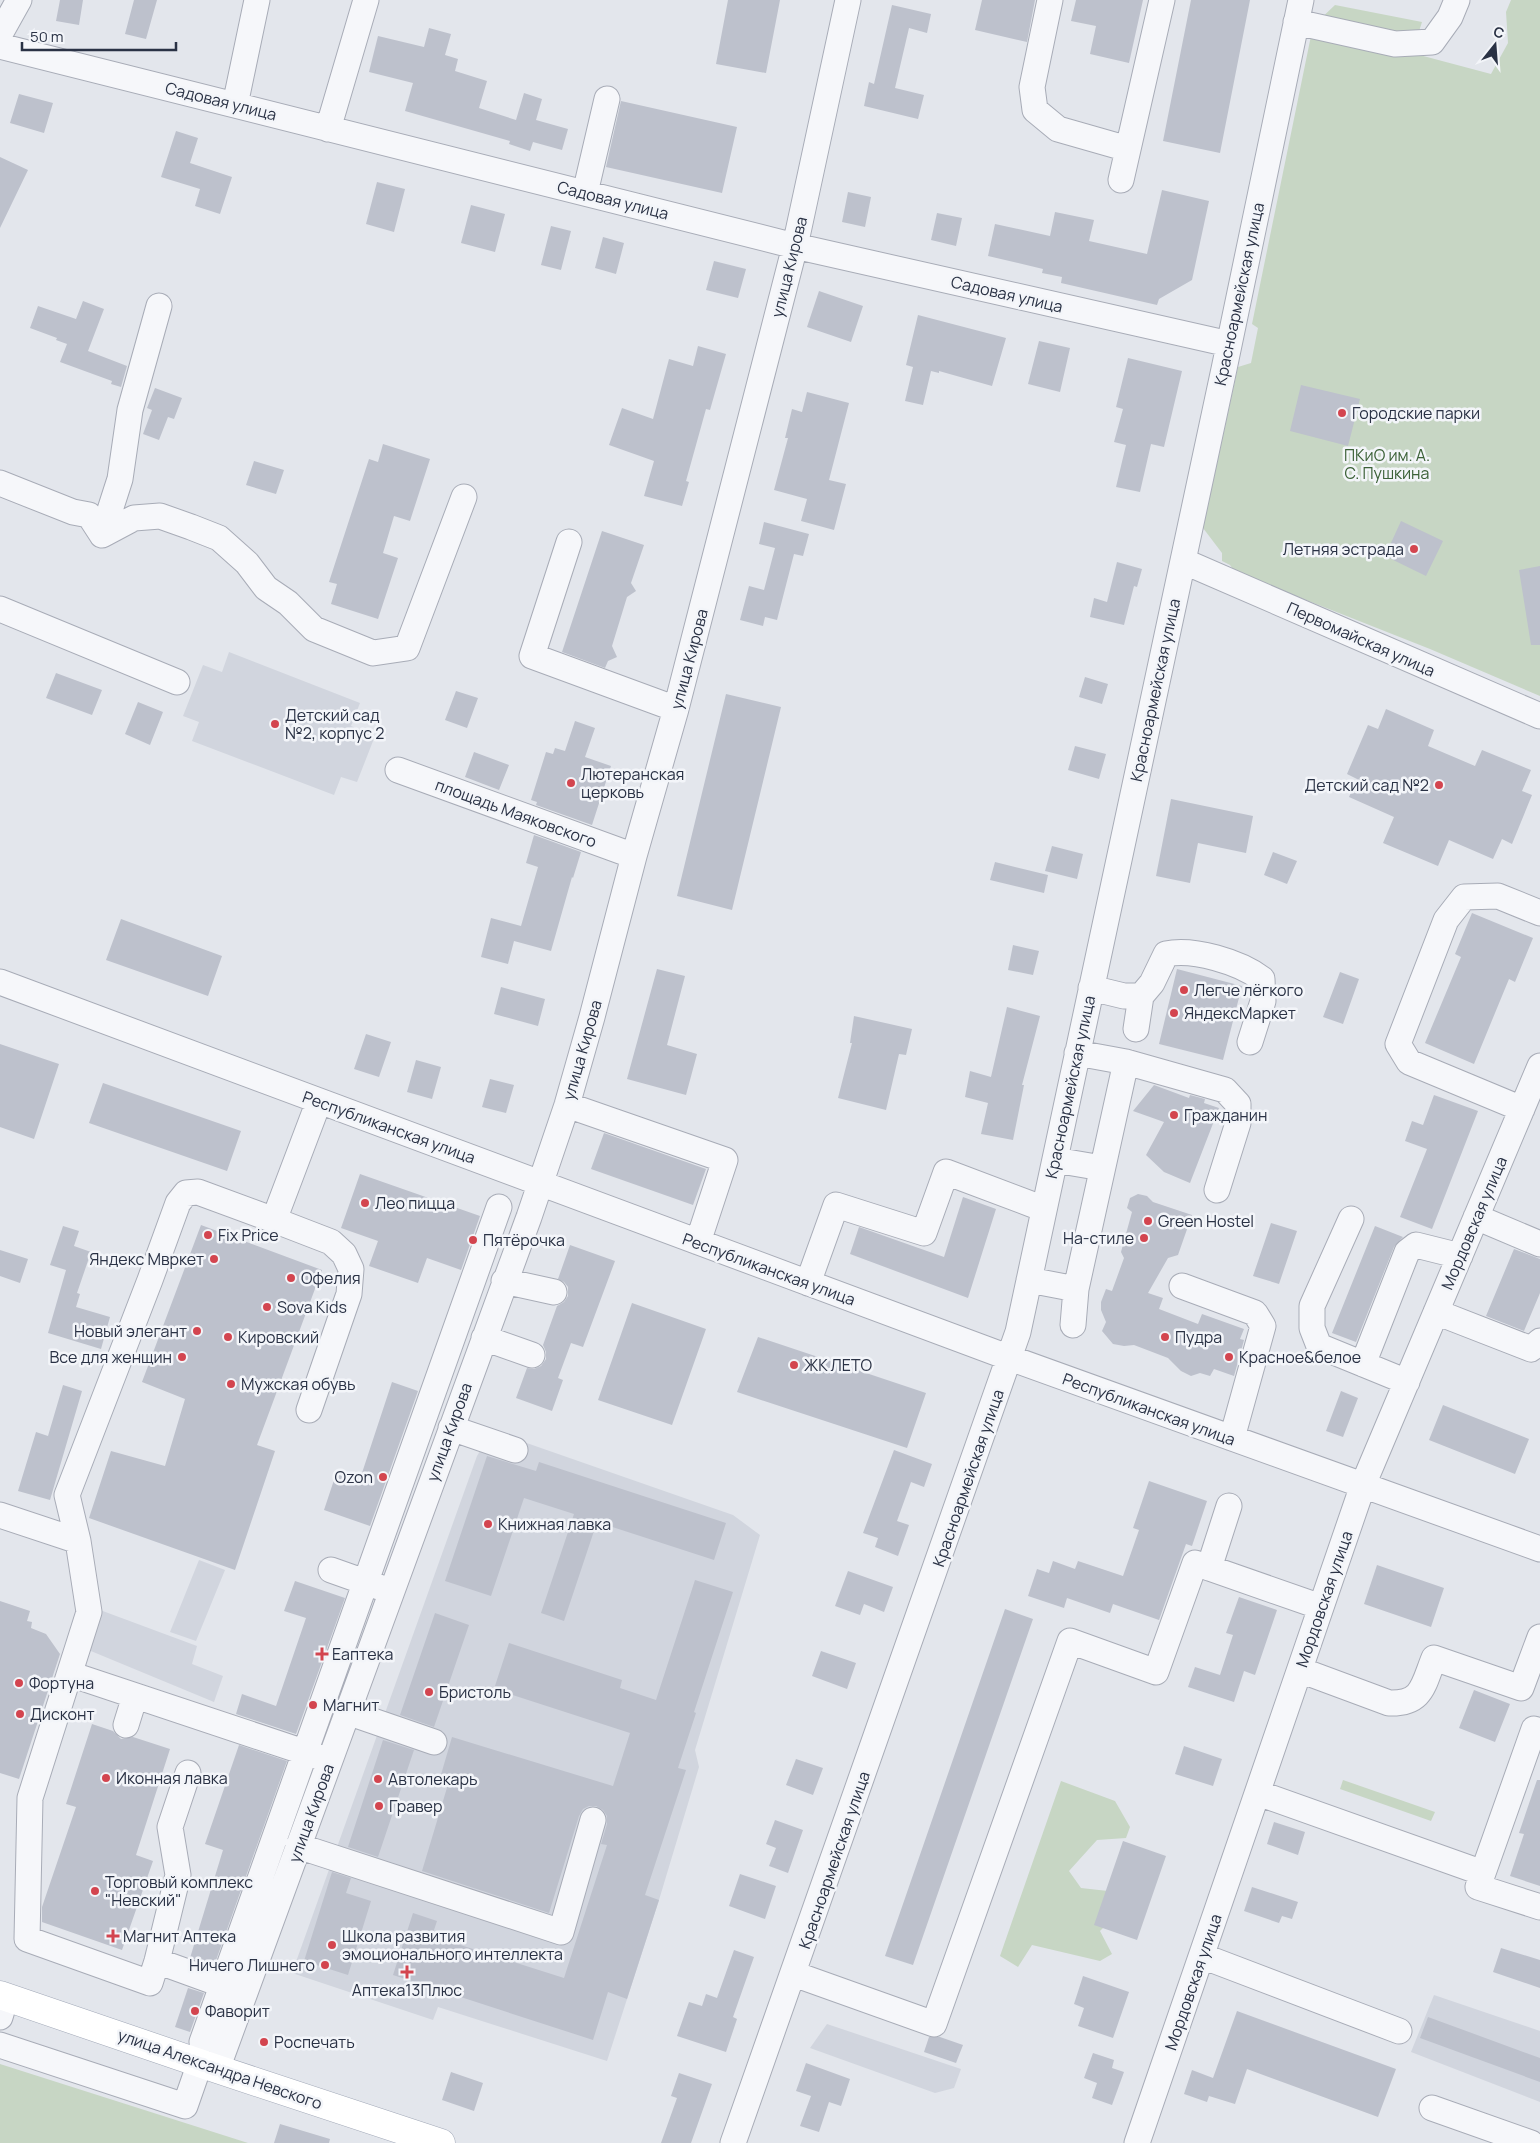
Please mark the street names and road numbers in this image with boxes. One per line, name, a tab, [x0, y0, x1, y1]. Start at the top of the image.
street label: Садовая улица	[163, 77, 279, 125]
street label: Садовая улица	[555, 176, 671, 224]
street label: Красноармейская улица	[1209, 201, 1269, 387]
street label: улица Кирова	[766, 214, 812, 320]
street label: Садовая улица	[949, 270, 1065, 318]
street label: Первомайская улица	[1283, 596, 1439, 682]
street label: Красноармейская улица	[1125, 597, 1185, 783]
street label: улица Кирова	[665, 606, 713, 712]
street label: площадь Маяковского	[432, 774, 600, 852]
street label: Красноармейская улица	[1040, 994, 1100, 1180]
street label: улица Кирова	[557, 997, 607, 1103]
street label: Республиканская улица	[300, 1085, 478, 1169]
street label: Мордовская улица	[1436, 1153, 1512, 1293]
street label: Республиканская улица	[680, 1227, 858, 1311]
street label: Республиканская улица	[1060, 1367, 1238, 1451]
street label: улица Кирова	[421, 1380, 477, 1484]
street label: Красноармейская улица	[927, 1386, 1009, 1570]
street label: Мордовская улица	[1290, 1528, 1358, 1670]
street label: улица Кирова	[283, 1761, 339, 1865]
street label: Красноармейская улица	[793, 1768, 875, 1952]
street label: Мордовская улица	[1159, 1911, 1227, 2053]
street label: улица Александра Невского	[115, 2024, 325, 2114]

